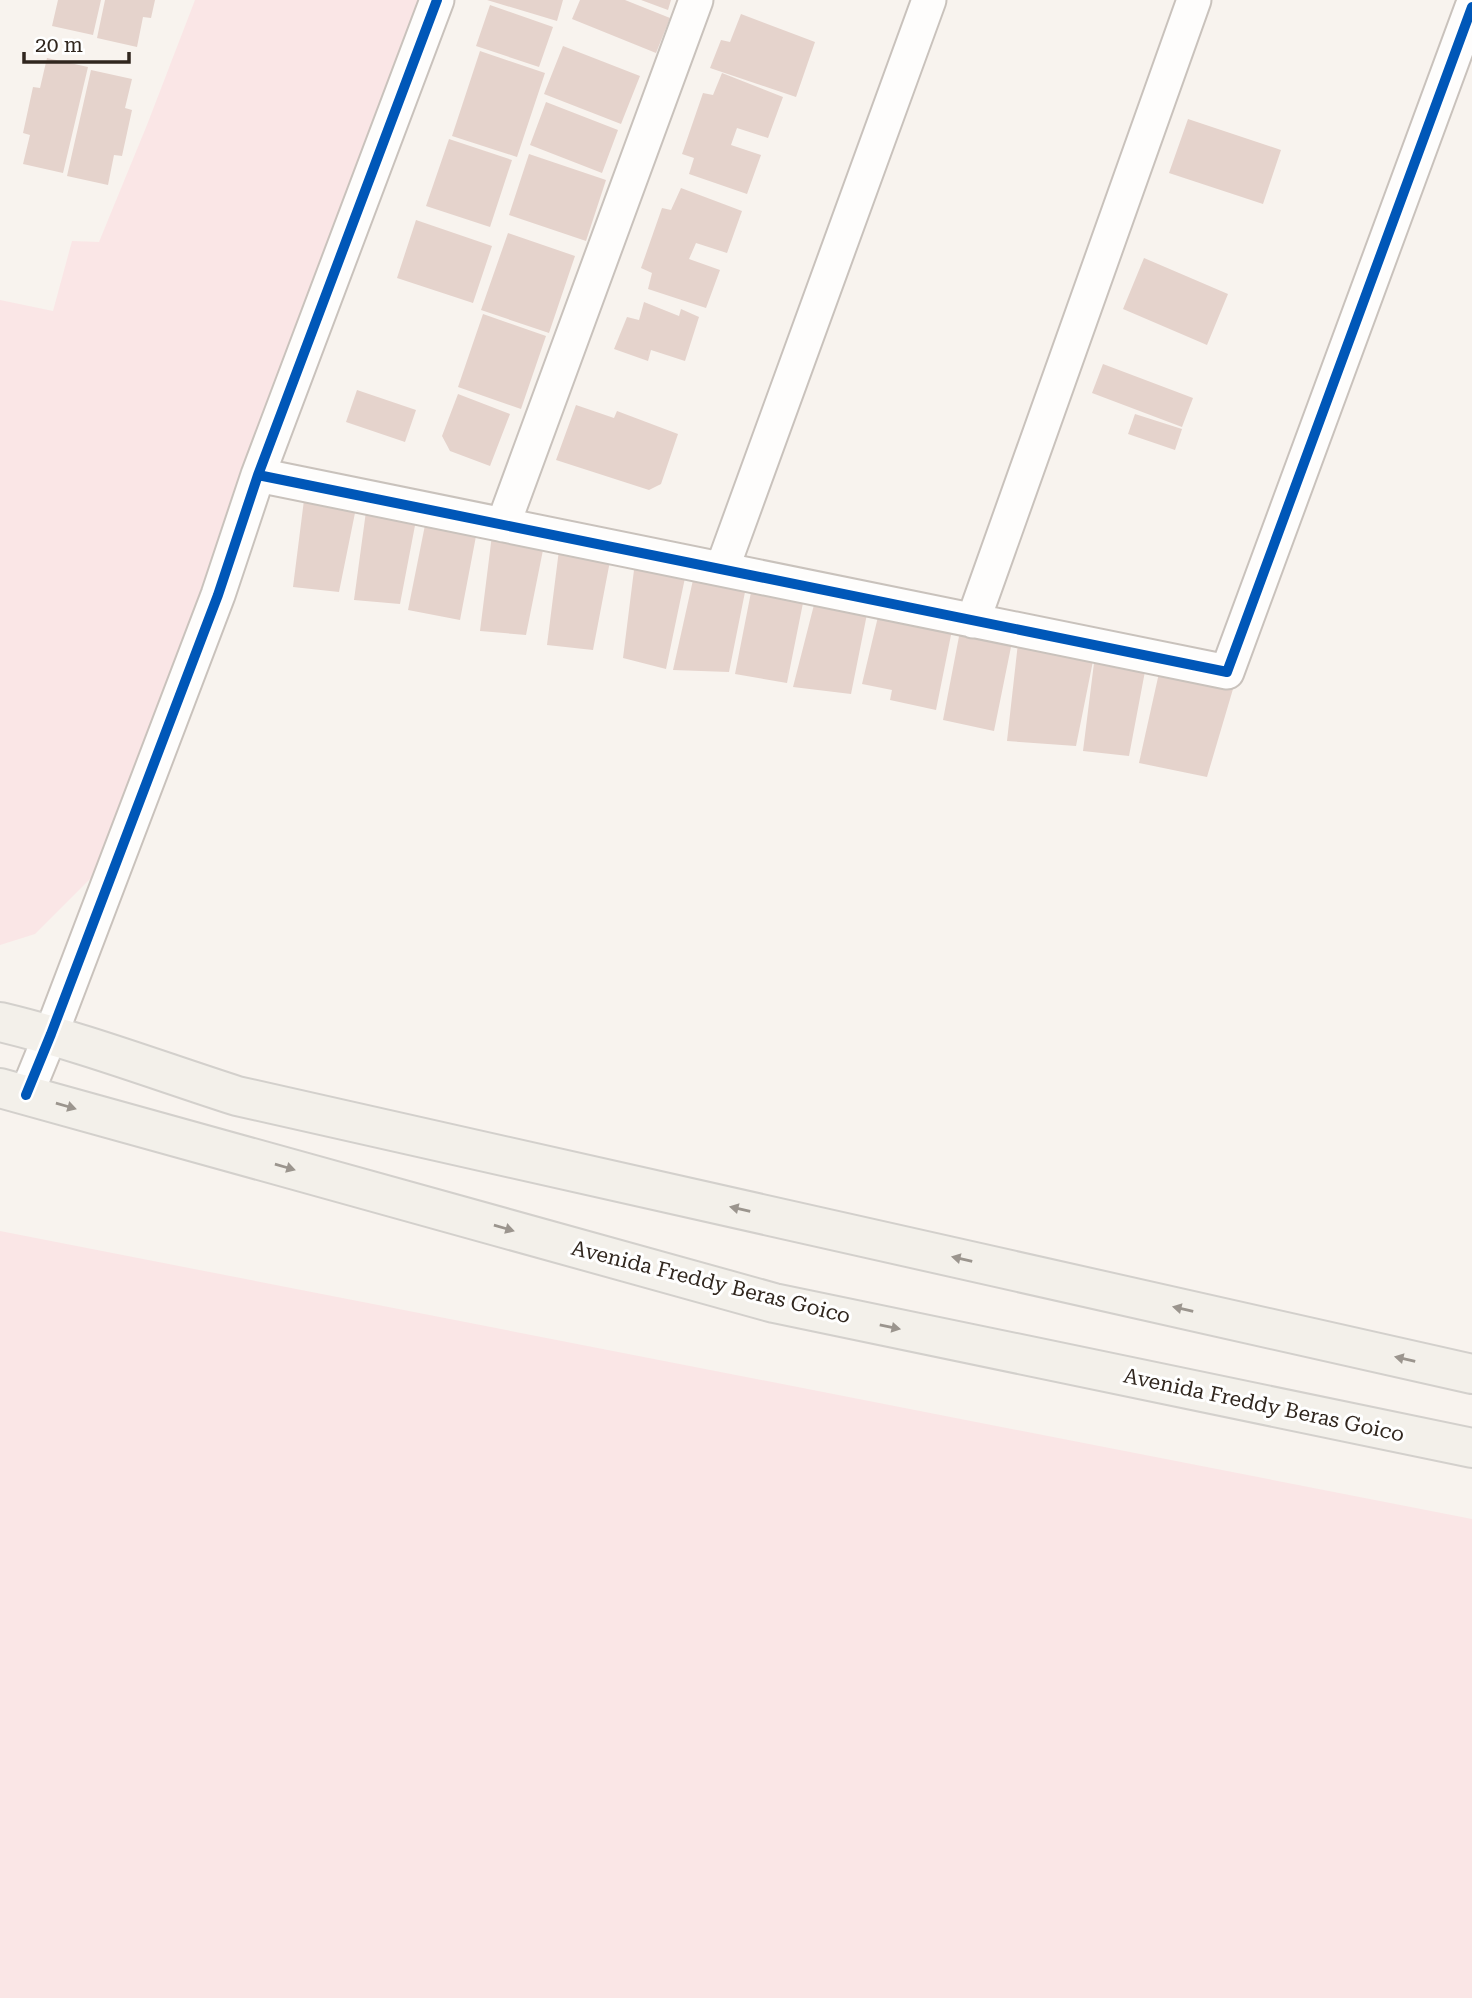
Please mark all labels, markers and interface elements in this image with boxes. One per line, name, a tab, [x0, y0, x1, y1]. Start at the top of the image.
scale bar	[24, 21, 130, 65]
text: 20 m	[35, 33, 83, 57]
one-way arrow	[55, 1101, 77, 1112]
one-way arrow	[274, 1162, 296, 1173]
one-way arrow	[729, 1203, 751, 1214]
one-way arrow	[493, 1223, 515, 1234]
street label: Avenida Freddy Beras Goico	[569, 1236, 853, 1328]
one-way arrow	[951, 1253, 973, 1264]
one-way arrow	[1172, 1303, 1194, 1314]
one-way arrow	[879, 1322, 901, 1333]
one-way arrow	[1394, 1354, 1416, 1365]
street label: Avenida Freddy Beras Goico	[1121, 1363, 1407, 1447]

